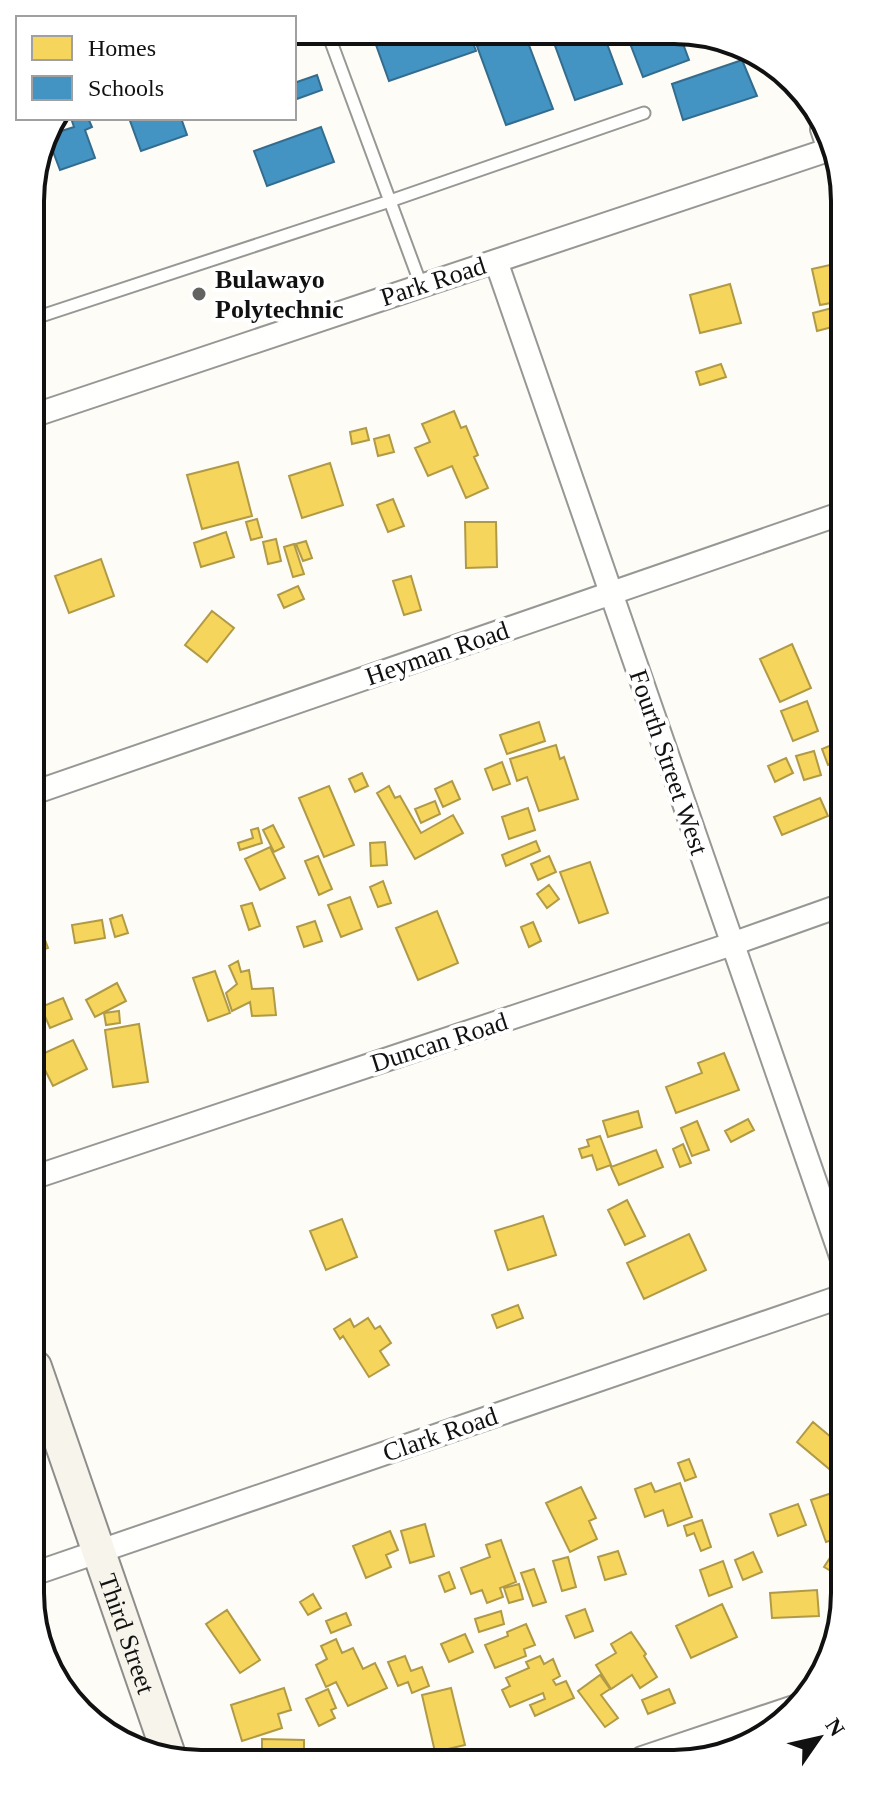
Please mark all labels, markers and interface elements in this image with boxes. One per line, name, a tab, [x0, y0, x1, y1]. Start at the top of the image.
legend	[16, 16, 296, 120]
text: Homes	[88, 35, 156, 61]
text: Schools	[88, 75, 164, 101]
street label: Park Road	[377, 251, 489, 312]
place label: Bulawayo Polytechnic	[215, 265, 344, 324]
marker: Bulawayo Polytechnic	[190, 285, 208, 303]
street label: Heyman Road	[362, 615, 513, 692]
street label: Fourth Street West	[623, 666, 714, 859]
street label: Duncan Road	[367, 1007, 511, 1078]
street label: Clark Road	[379, 1401, 501, 1468]
street label: Third Street	[92, 1570, 161, 1698]
north arrow	[779, 1698, 859, 1778]
text: N	[820, 1714, 850, 1741]

